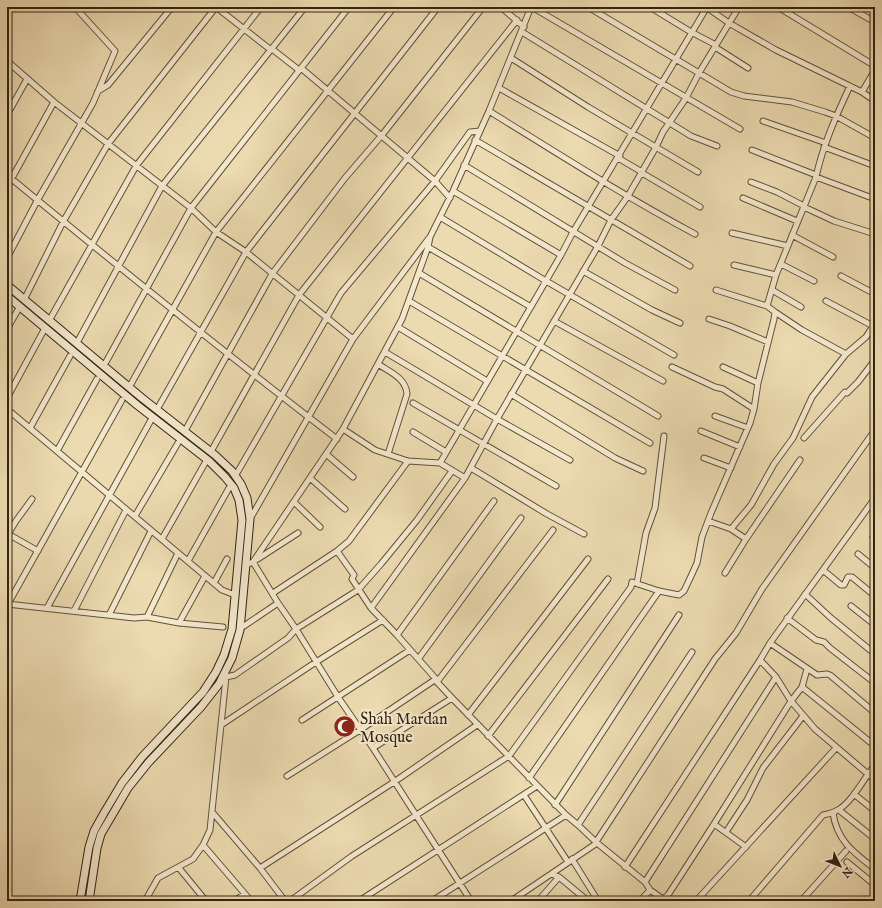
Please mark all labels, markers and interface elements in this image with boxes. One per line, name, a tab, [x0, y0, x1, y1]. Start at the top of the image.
place label: Shah Mardan Mosque	[360, 710, 448, 748]
mosque icon: Shah Mardan Mosque	[331, 714, 357, 740]
north arrow	[820, 846, 860, 886]
text: N	[838, 863, 856, 881]

